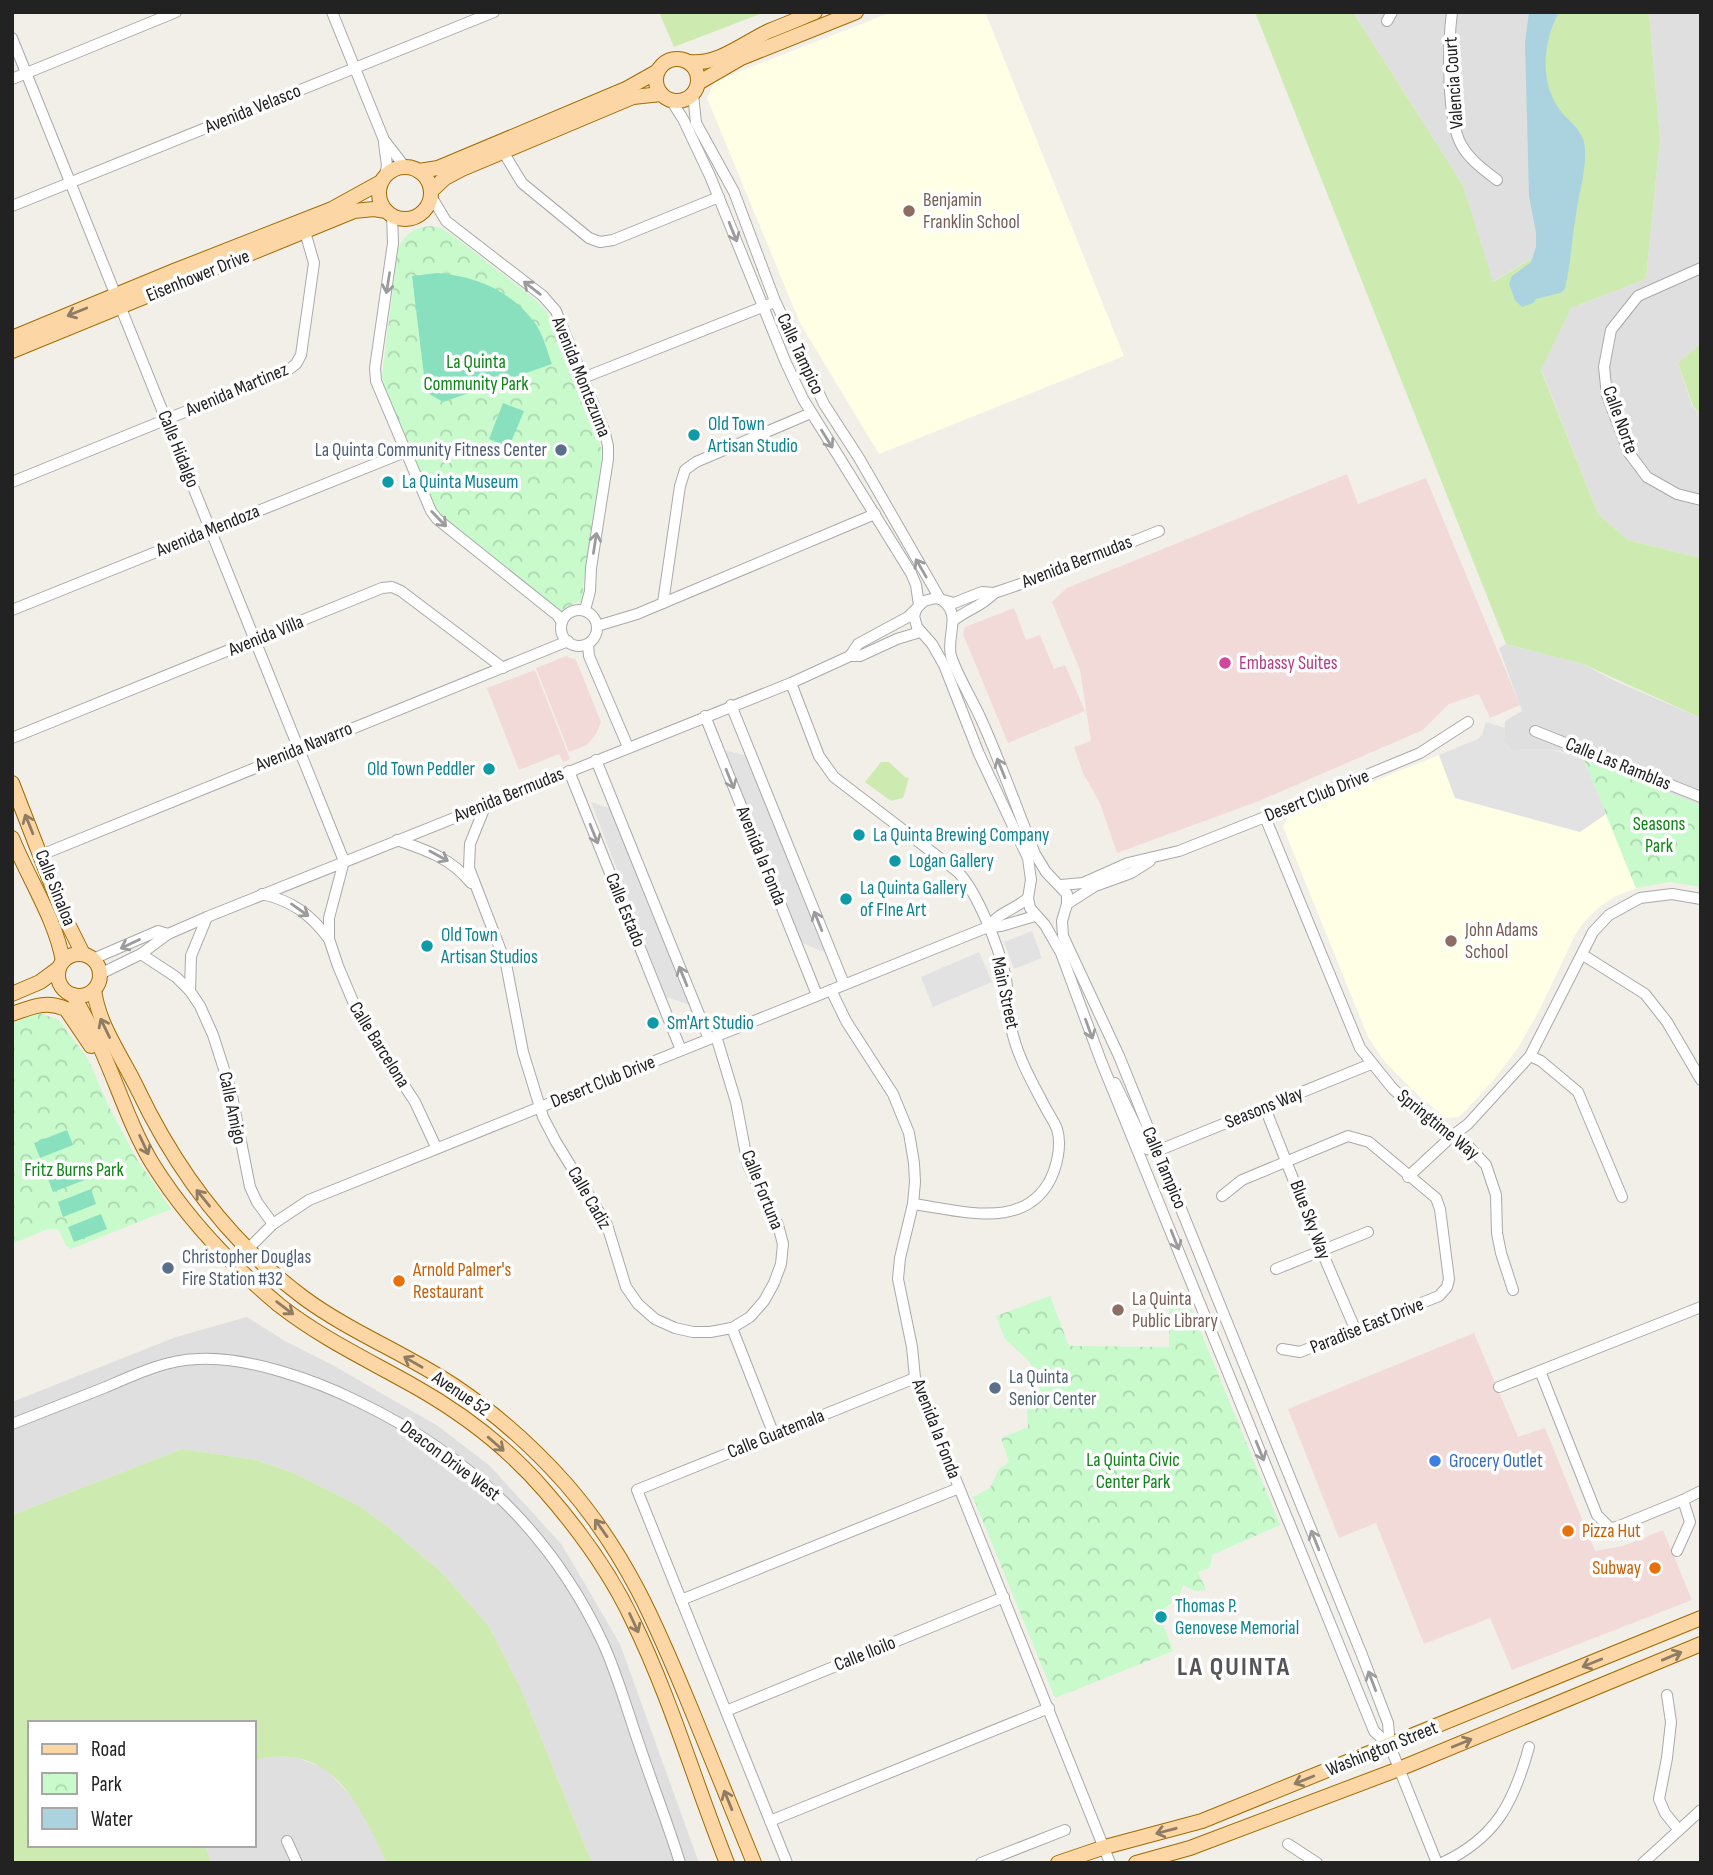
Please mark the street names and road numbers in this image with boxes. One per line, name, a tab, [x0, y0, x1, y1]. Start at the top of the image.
street label: Valencia Court	[1439, 36, 1469, 130]
street label: Avenida Velasco	[201, 79, 304, 139]
street label: Eisenhower Drive	[143, 245, 253, 307]
street label: Calle Tampico	[771, 310, 829, 398]
street label: Avenida Montezuma	[546, 313, 616, 440]
street label: Avenida Martinez	[181, 358, 292, 422]
street label: Calle Norte	[1597, 383, 1643, 457]
street label: Calle Hidalgo	[152, 407, 204, 491]
street label: Avenida Mendoza	[152, 500, 263, 563]
street label: Avenida Bermudas	[1018, 530, 1136, 594]
street label: Avenida Villa	[224, 611, 307, 662]
street label: Avenida Navarro	[251, 717, 356, 777]
street label: Calle Las Ramblas	[1562, 732, 1674, 796]
street label: Avenida Bermudas	[450, 762, 567, 828]
street label: Desert Club Drive	[1261, 765, 1373, 827]
street label: Avenida la Fonda	[730, 802, 791, 909]
street label: Calle Sinaloa	[29, 847, 81, 929]
street label: Calle Estado	[600, 870, 650, 950]
street label: Main Street	[986, 955, 1024, 1031]
street label: Calle Barcelona	[344, 998, 414, 1092]
street label: Desert Club Drive	[547, 1051, 659, 1113]
street label: Calle Amigo	[213, 1070, 251, 1146]
street label: Seasons Way	[1222, 1082, 1307, 1134]
street label: Springtime Way	[1392, 1085, 1484, 1166]
street label: Calle Tampico	[1136, 1124, 1192, 1212]
street label: Calle Fortuna	[736, 1147, 788, 1233]
street label: Calle Cadiz	[562, 1163, 616, 1234]
street label: Blue Sky Way	[1284, 1177, 1336, 1263]
street label: Paradise East Drive	[1307, 1293, 1427, 1359]
street label: Avenue 52	[427, 1366, 494, 1422]
street label: Avenida la Fonda	[906, 1375, 966, 1482]
street label: Calle Guatemala	[724, 1404, 828, 1464]
street label: Deacon Drive West	[395, 1416, 505, 1506]
street label: Calle Iloilo	[831, 1631, 899, 1677]
street label: Washington Street	[1323, 1716, 1441, 1782]

